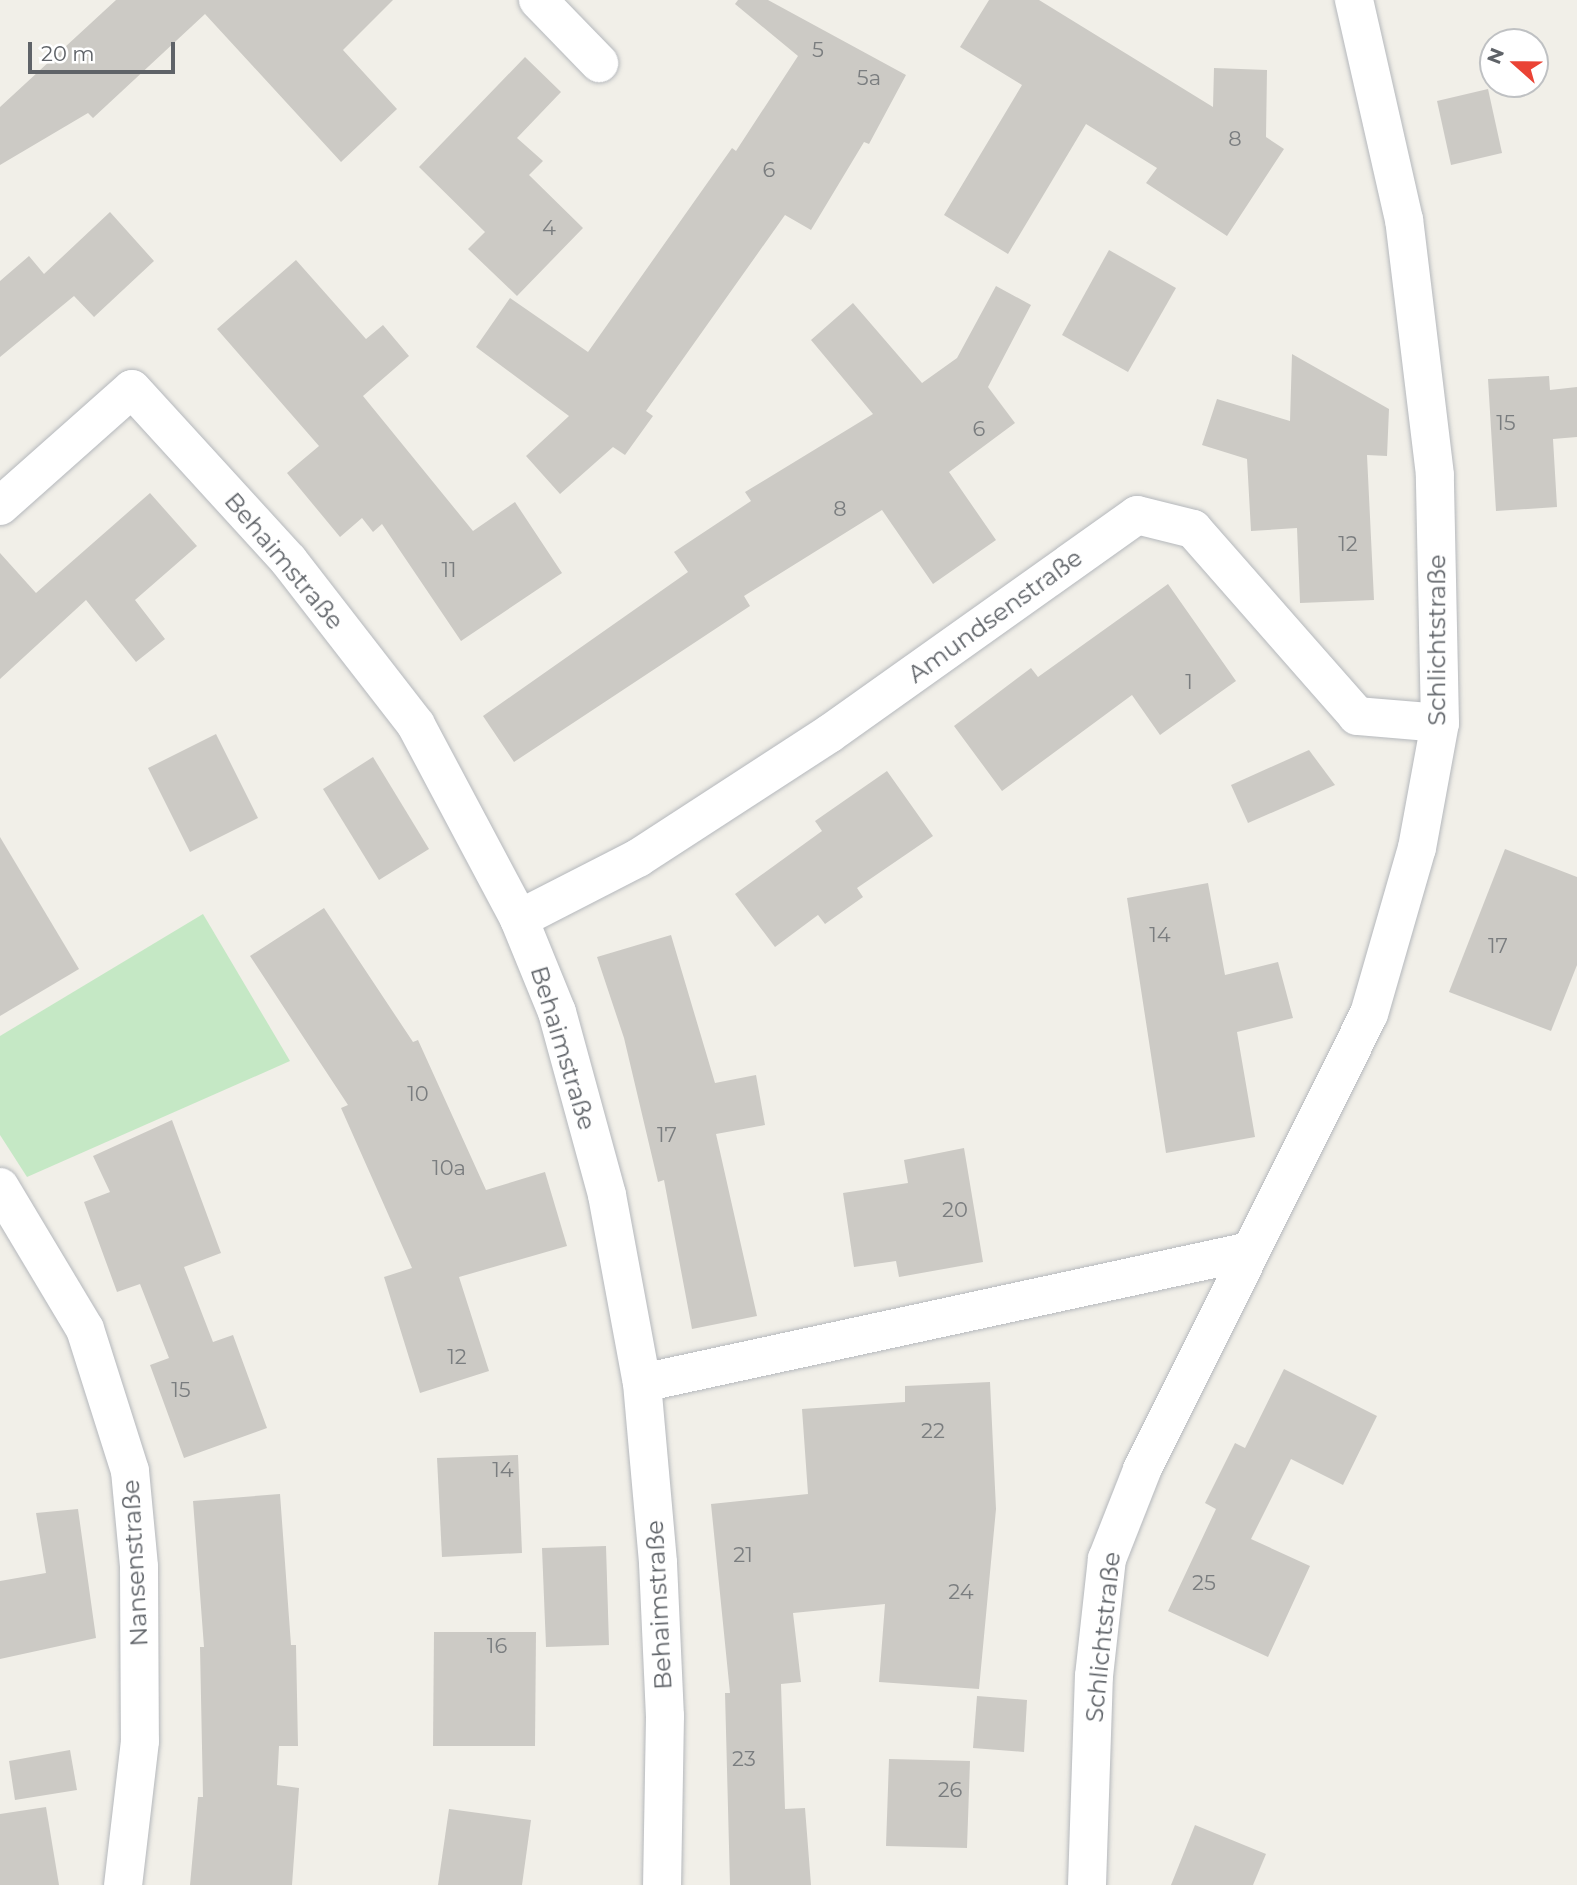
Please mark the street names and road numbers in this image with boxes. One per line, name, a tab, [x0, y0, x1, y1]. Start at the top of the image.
street label: Behaimstraße	[218, 487, 350, 635]
street label: Amundsenstraße	[902, 543, 1088, 689]
street label: Schlichtstraße	[1423, 554, 1451, 726]
street label: Behaimstraße	[524, 963, 602, 1133]
street label: Nansenstraße	[116, 1479, 154, 1647]
street label: Behaimstraße	[640, 1520, 678, 1690]
street label: Schlichtstraße	[1080, 1550, 1126, 1724]

